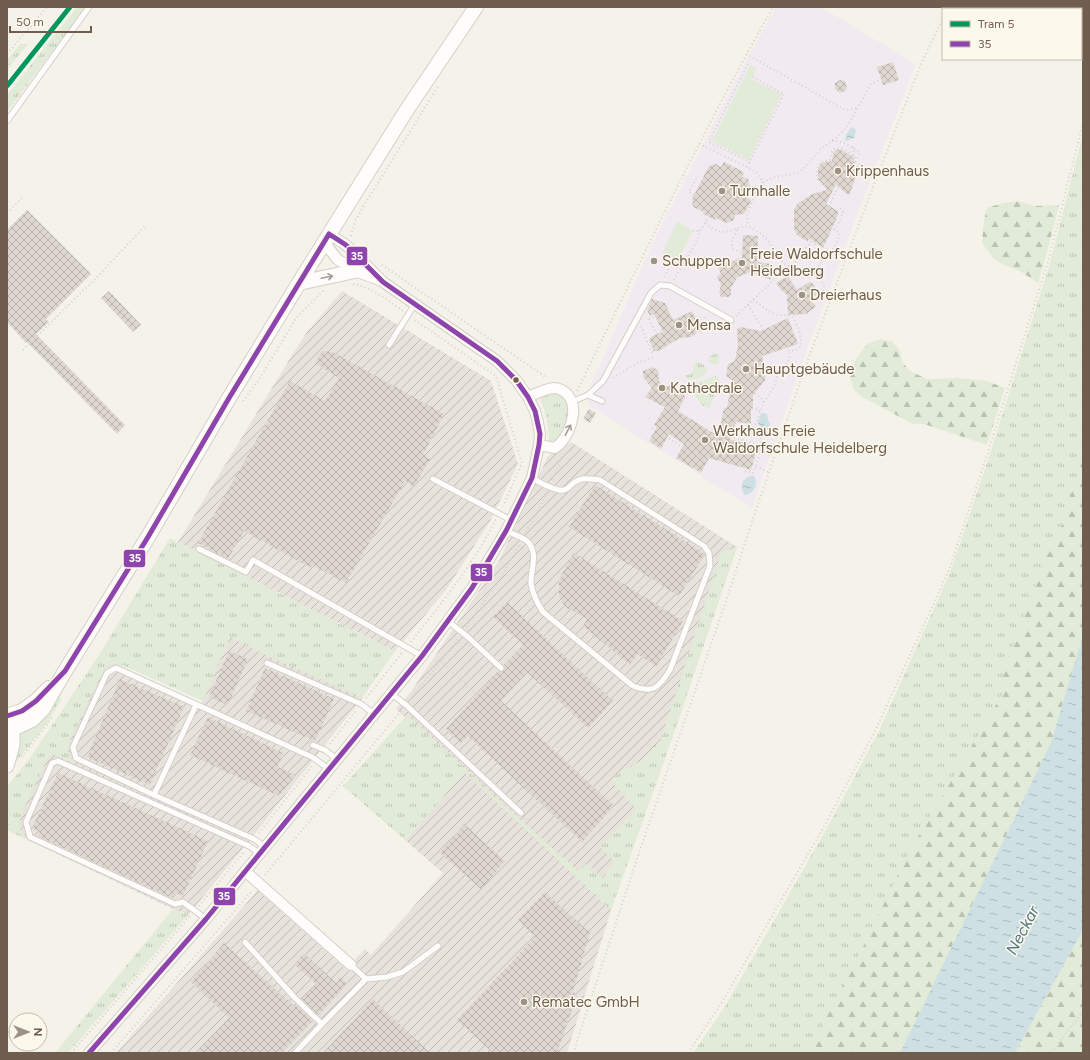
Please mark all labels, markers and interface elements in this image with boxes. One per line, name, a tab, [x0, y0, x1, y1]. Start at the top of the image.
scale bar	[10, 8, 91, 34]
legend	[942, 8, 1082, 60]
text: 50 m	[16, 15, 44, 29]
text: Tram 5	[978, 17, 1014, 31]
text: 35	[978, 37, 992, 51]
place label: Krippenhaus	[846, 162, 929, 180]
marker: Krippenhaus	[833, 166, 843, 176]
place label: Turnhalle	[730, 182, 790, 200]
marker: Turnhalle	[717, 186, 727, 196]
place label: Freie Waldorfschule Heidelberg	[750, 245, 883, 280]
line badge: 35	[346, 246, 368, 266]
text: 35	[351, 250, 363, 263]
place label: Schuppen	[662, 252, 730, 270]
marker: Schuppen	[649, 256, 659, 266]
marker: Freie Waldorfschule Heidelberg	[737, 258, 747, 268]
one-way arrow	[320, 272, 333, 280]
place label: Dreierhaus	[810, 286, 882, 304]
marker: Dreierhaus	[797, 290, 807, 300]
place label: Mensa	[687, 316, 731, 334]
marker: Mensa	[674, 320, 684, 330]
place label: Hauptgebäude	[754, 360, 855, 378]
marker: Hauptgebäude	[741, 364, 751, 374]
unlabelled marker	[511, 375, 521, 385]
place label: Kathedrale	[670, 379, 742, 397]
marker: Kathedrale	[657, 383, 667, 393]
place label: Werkhaus Freie Waldorfschule Heidelberg	[713, 422, 887, 457]
one-way arrow	[565, 424, 572, 436]
marker: Werkhaus Freie Waldorfschule Heidelberg	[700, 435, 710, 445]
line badge: 35	[123, 549, 146, 568]
text: 35	[129, 552, 141, 565]
line badge: 35	[470, 563, 493, 582]
text: 35	[475, 566, 487, 579]
line badge: 35	[213, 887, 236, 906]
text: 35	[218, 890, 230, 903]
water label: Neckar	[1002, 902, 1043, 958]
place label: Rematec GmbH	[532, 993, 640, 1011]
marker: Rematec GmbH	[519, 997, 529, 1007]
north arrow	[8, 1012, 48, 1052]
text: N	[31, 1028, 44, 1036]

